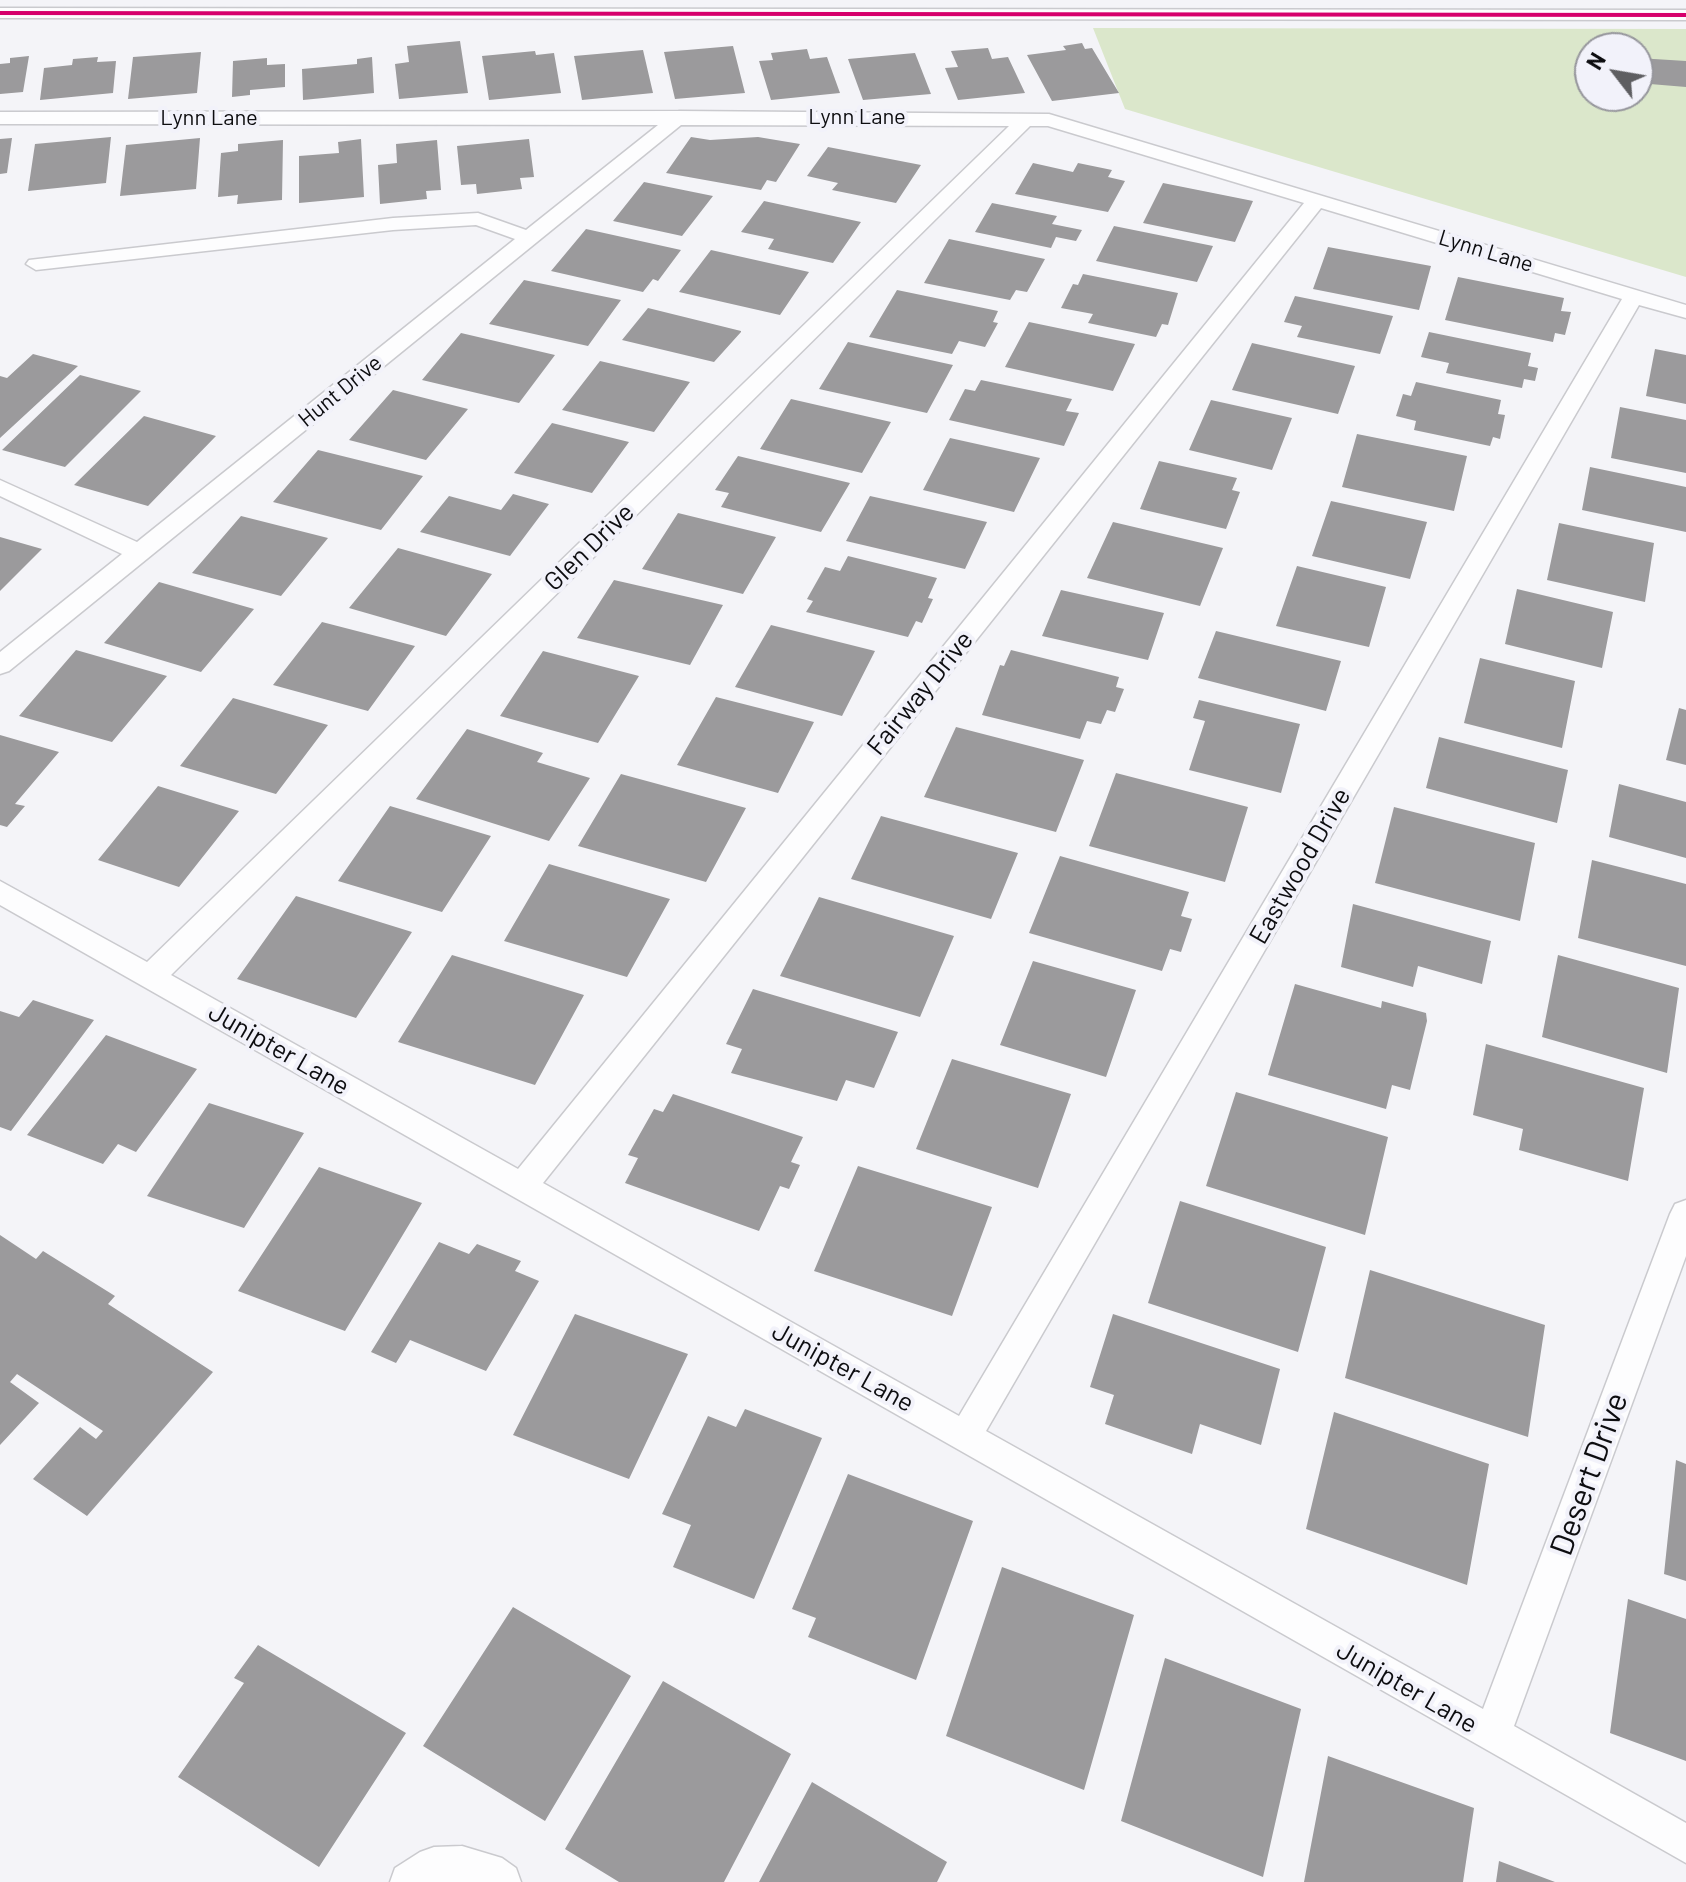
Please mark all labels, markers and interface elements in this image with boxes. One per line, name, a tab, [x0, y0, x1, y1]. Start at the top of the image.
north arrow	[1574, 32, 1654, 112]
text: N	[1580, 48, 1610, 74]
street label: Lynn Lane	[808, 104, 906, 130]
street label: Lynn Lane	[160, 105, 258, 131]
street label: Lynn Lane	[1435, 224, 1537, 278]
street label: Hunt Drive	[293, 349, 387, 433]
street label: Glen Drive	[538, 497, 640, 597]
street label: Fairway Drive	[860, 625, 980, 761]
street label: Eastwood Drive	[1243, 782, 1357, 950]
street label: Junipter Lane	[203, 996, 355, 1102]
street label: Junipter Lane	[767, 1315, 919, 1419]
street label: Desert Drive	[1542, 1387, 1636, 1561]
street label: Junipter Lane	[1331, 1634, 1483, 1740]

